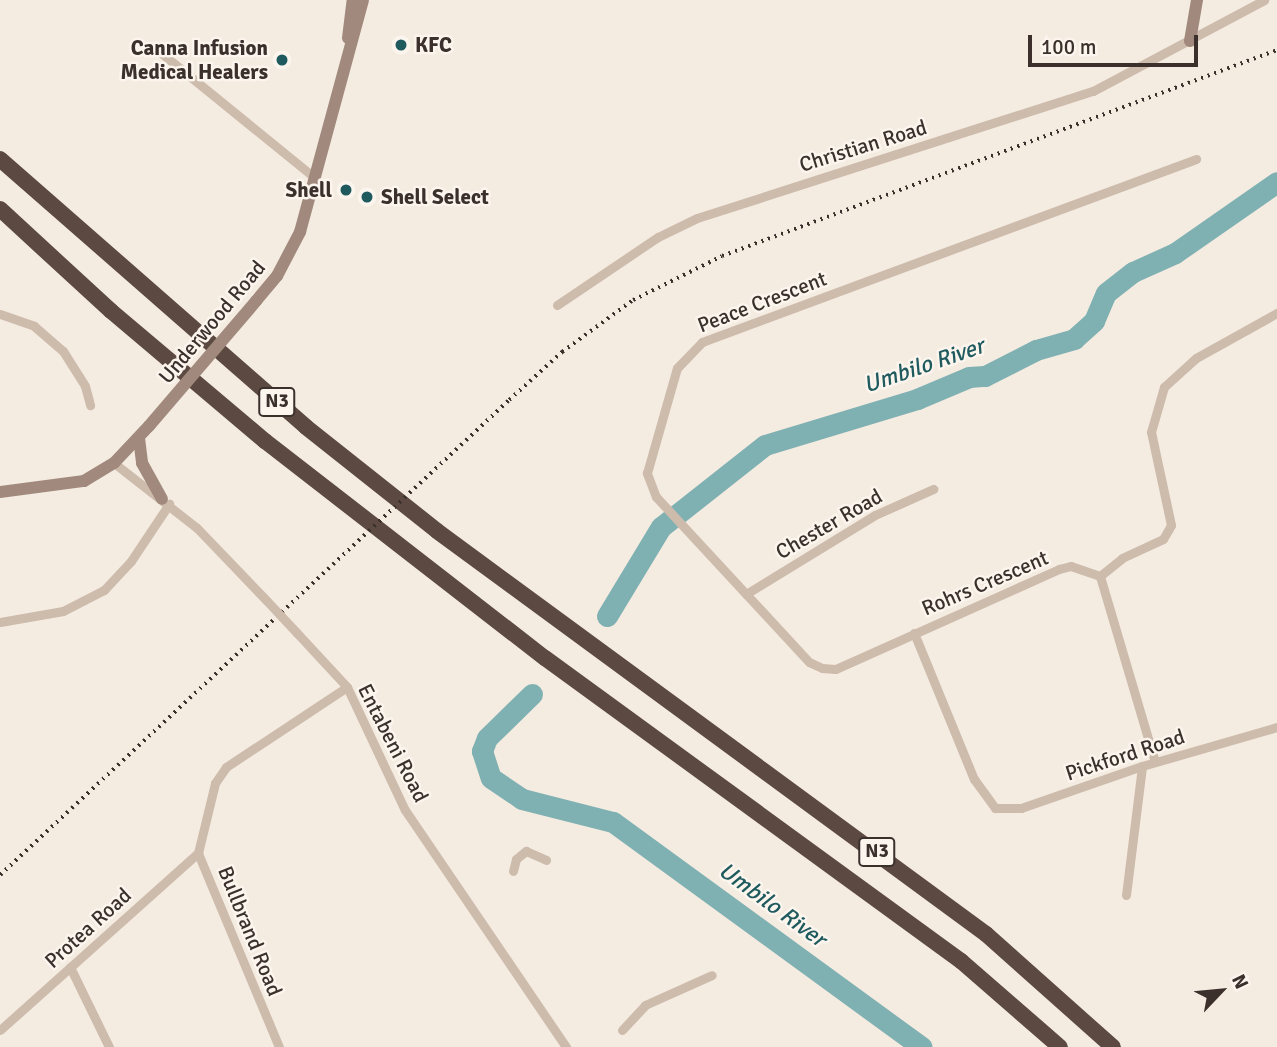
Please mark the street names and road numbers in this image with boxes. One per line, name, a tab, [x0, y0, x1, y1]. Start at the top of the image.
street label: Christian Road	[796, 115, 930, 177]
street label: Underwood Road	[153, 255, 271, 389]
street label: Peace Crescent	[694, 266, 830, 338]
road number: N3	[258, 386, 296, 418]
street label: Chester Road	[771, 483, 887, 565]
street label: Rohrs Crescent	[918, 545, 1052, 621]
street label: Entabeni Road	[352, 680, 434, 806]
street label: Pickford Road	[1062, 724, 1188, 786]
road number: N3	[858, 836, 896, 867]
street label: Bullbrand Road	[213, 862, 287, 1000]
street label: Protea Road	[40, 883, 136, 973]

